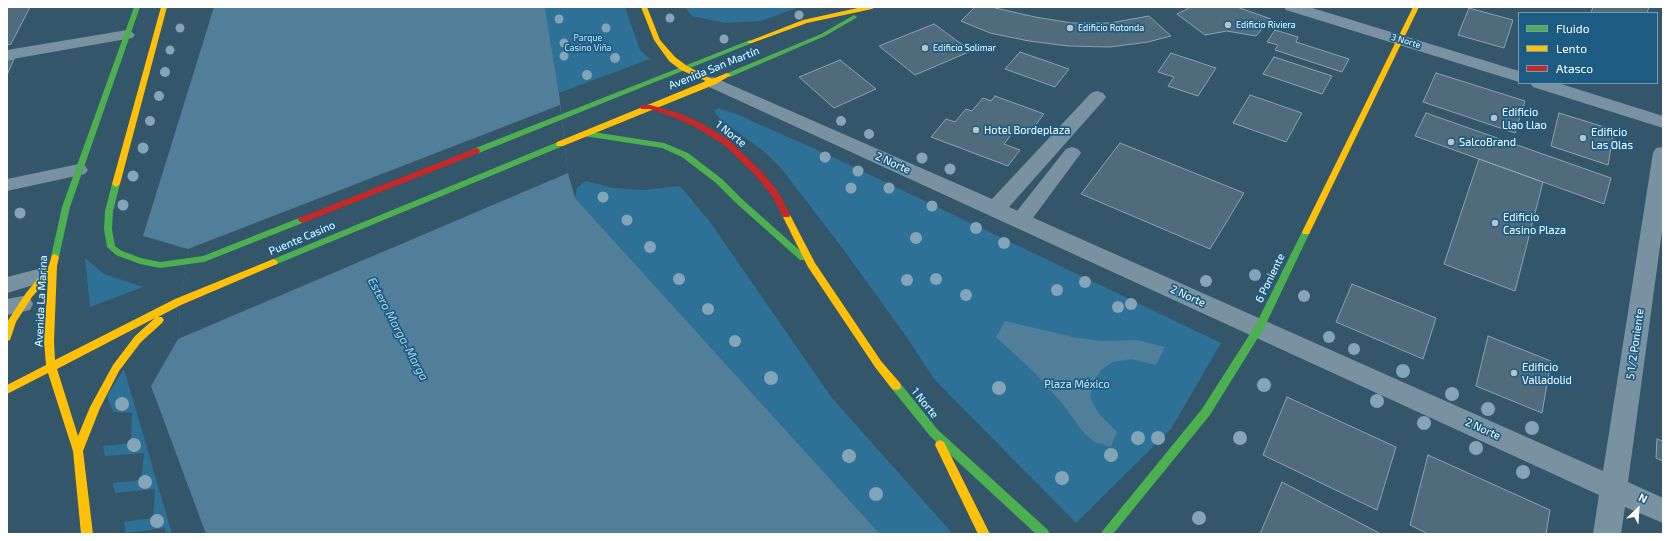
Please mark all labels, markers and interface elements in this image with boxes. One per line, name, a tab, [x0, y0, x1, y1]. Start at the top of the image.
legend	[1518, 12, 1658, 84]
marker: Edificio Riviera	[1223, 20, 1233, 30]
place label: Edificio Riviera	[1236, 20, 1296, 30]
text: Fluido	[1556, 21, 1590, 35]
marker: Edificio Rotonda	[1065, 23, 1075, 33]
place label: Edificio Rotonda	[1078, 23, 1144, 33]
street label: 3 Norte	[1390, 31, 1422, 51]
park label: Parque Casino Viña	[564, 33, 612, 54]
text: Lento	[1556, 41, 1587, 55]
marker: Edificio Solimar	[920, 43, 930, 53]
place label: Edificio Solimar	[933, 43, 996, 53]
street label: Avenida San Martín	[667, 44, 761, 92]
text: Atasco	[1556, 61, 1593, 75]
place label: Edificio Llao Llao	[1502, 105, 1547, 131]
marker: Edificio Llao Llao	[1489, 113, 1499, 123]
street label: 1 Norte	[713, 118, 749, 150]
place label: Hotel Bordeplaza	[984, 123, 1070, 137]
marker: Hotel Bordeplaza	[971, 125, 981, 135]
place label: Edificio Las Olas	[1591, 125, 1633, 151]
marker: Edificio Las Olas	[1578, 133, 1588, 143]
place label: SalcoBrand	[1459, 135, 1516, 149]
marker: SalcoBrand	[1446, 137, 1456, 147]
street label: 2 Norte	[873, 149, 913, 177]
place label: Edificio Casino Plaza	[1503, 210, 1566, 236]
street label: Puente Casino	[267, 218, 337, 258]
marker: Edificio Casino Plaza	[1490, 218, 1500, 228]
street label: 6 Poniente	[1252, 251, 1288, 305]
street label: Avenida La Marina	[32, 255, 50, 347]
water label: Estero Marga-Marga	[365, 275, 431, 383]
street label: 2 Norte	[1168, 282, 1208, 310]
street label: 5 1/2 Poniente	[1624, 308, 1646, 380]
place label: Edificio Valladolid	[1522, 360, 1572, 386]
marker: Edificio Valladolid	[1509, 368, 1519, 378]
park label: Plaza México	[1044, 377, 1110, 391]
street label: 1 Norte	[909, 385, 941, 421]
street label: 2 Norte	[1463, 415, 1503, 443]
north arrow	[1618, 489, 1658, 529]
text: N	[1637, 490, 1650, 505]

